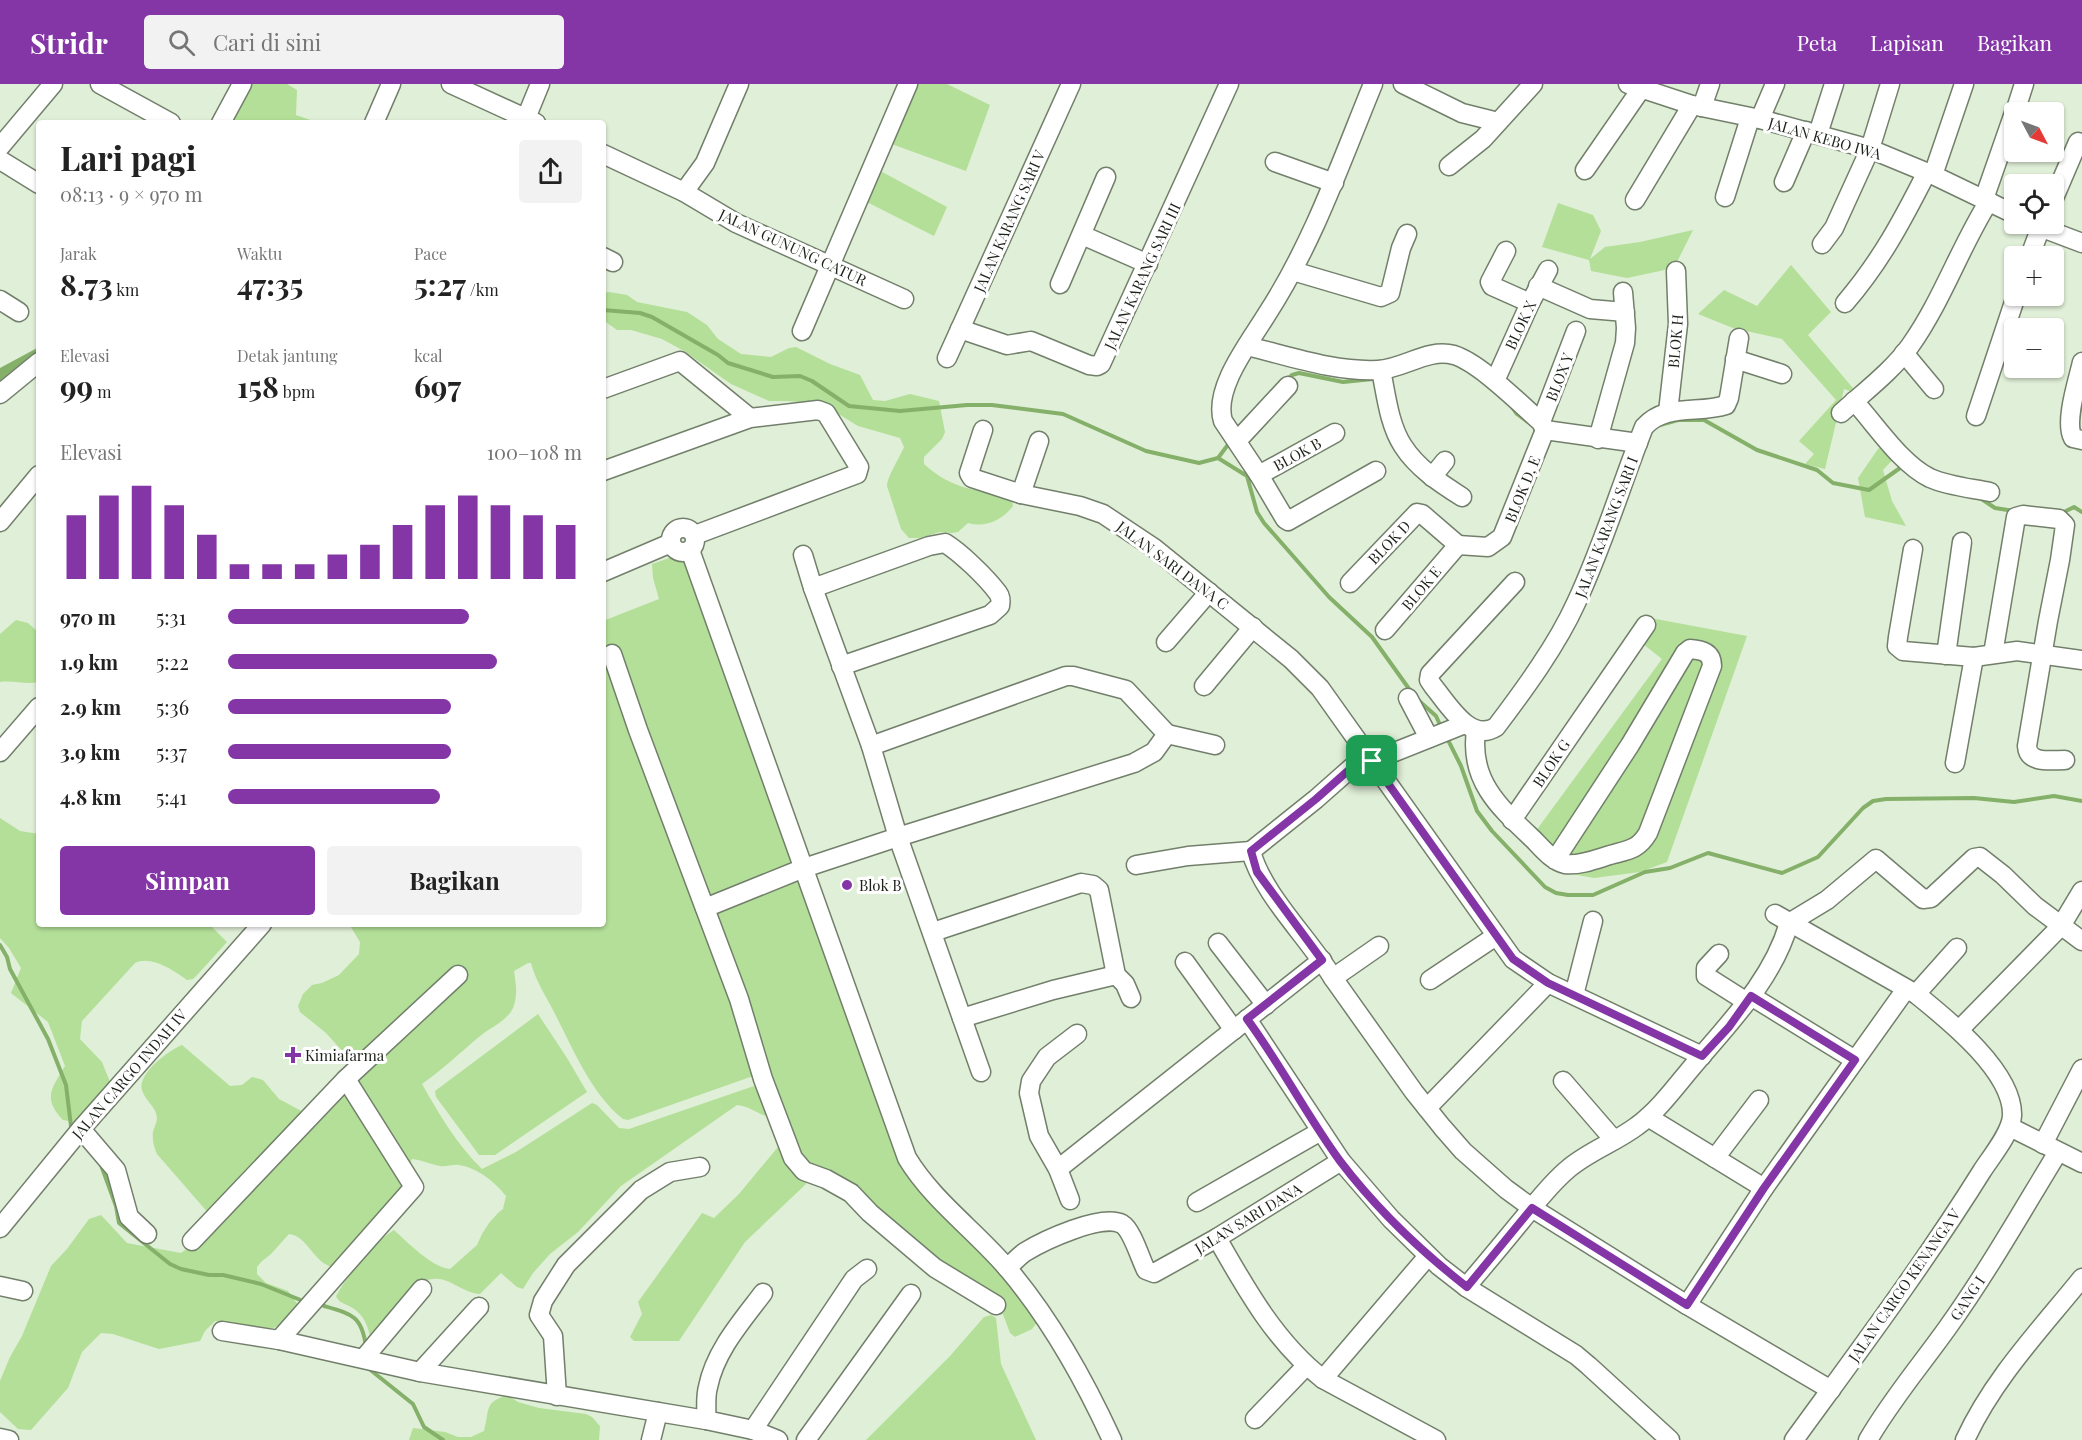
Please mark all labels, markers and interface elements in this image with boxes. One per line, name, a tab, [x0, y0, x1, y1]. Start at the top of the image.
search box	[144, 15, 564, 69]
text: Stridr	[30, 24, 108, 61]
icon: search	[165, 26, 198, 59]
text: Cari di sini	[213, 27, 321, 57]
text: Peta	[1797, 28, 1837, 56]
text: Lapisan	[1870, 28, 1944, 56]
text: Bagikan	[1977, 28, 2052, 56]
north arrow	[2004, 102, 2064, 162]
map controls	[2004, 102, 2064, 378]
street label: JALAN KEBO IWA	[1765, 112, 1884, 164]
text: Lari pagi	[60, 135, 196, 179]
button: share	[519, 140, 582, 203]
street label: JALAN KARANG SARI V	[968, 146, 1050, 296]
button: locate	[2004, 174, 2064, 234]
text: 08:13 · 9 × 970 m	[60, 180, 202, 207]
street label: JALAN KARANG SARI III	[1099, 199, 1185, 354]
street label: JALAN GUNUNG CATUR	[715, 204, 870, 290]
text: Jarak	[60, 243, 97, 264]
text: Waktu	[237, 243, 282, 264]
text: Pace	[414, 243, 447, 264]
button: +	[2004, 246, 2064, 306]
text: 8.73	[60, 264, 113, 304]
text: 47:35	[237, 264, 303, 304]
text: 5:27	[414, 264, 466, 304]
text: km	[113, 279, 139, 300]
text: /km	[466, 279, 499, 300]
street label: BLOK X	[1500, 297, 1540, 353]
street label: BLOK H	[1663, 313, 1687, 369]
button: −	[2004, 318, 2064, 378]
text: Elevasi	[60, 345, 110, 366]
text: Detak jantung	[237, 345, 337, 366]
text: kcal	[414, 345, 443, 366]
street label: BLOX Y	[1541, 350, 1577, 404]
text: 99	[60, 366, 93, 406]
text: 158	[237, 366, 279, 406]
text: 697	[414, 366, 461, 406]
text: m	[93, 381, 111, 402]
text: bpm	[279, 381, 315, 402]
street label: BLOK B	[1269, 433, 1325, 475]
text: Elevasi	[60, 438, 122, 465]
text: 100–108 m	[487, 438, 582, 465]
street label: BLOK D, E	[1500, 453, 1544, 525]
street label: JALAN KARANG SARI I	[1569, 454, 1642, 601]
street label: JALAN SARI DANA C	[1112, 516, 1233, 614]
street label: BLOK D	[1363, 516, 1415, 568]
street label: BLOK E	[1397, 562, 1445, 614]
text: 970 m	[60, 603, 116, 630]
text: 5:31	[156, 603, 186, 630]
text: 1.9 km	[60, 648, 118, 675]
text: 5:22	[156, 648, 189, 675]
text: 2.9 km	[60, 693, 121, 720]
text: 5:36	[156, 693, 189, 720]
pin	[1346, 735, 1397, 786]
street label: BLOK G	[1528, 735, 1574, 791]
text: 3.9 km	[60, 738, 120, 765]
text: 5:37	[156, 738, 187, 765]
icon: arrive	[1355, 744, 1388, 777]
text: 4.8 km	[60, 783, 121, 810]
text: 5:41	[156, 783, 187, 810]
button: Simpan	[60, 846, 315, 915]
button: Bagikan	[327, 846, 582, 915]
place label: Blok B	[859, 875, 902, 895]
marker: Blok B	[840, 878, 854, 892]
street label: JALAN CARGO INDAH IV	[66, 1004, 191, 1144]
place label: Kimiafarma	[305, 1045, 385, 1065]
marker: Kimiafarma	[286, 1048, 300, 1062]
street label: JALAN SARI DANA	[1190, 1178, 1306, 1258]
street label: JALAN CARGO KENANGA V	[1843, 1204, 1965, 1366]
street label: GANG I	[1945, 1272, 1989, 1324]

